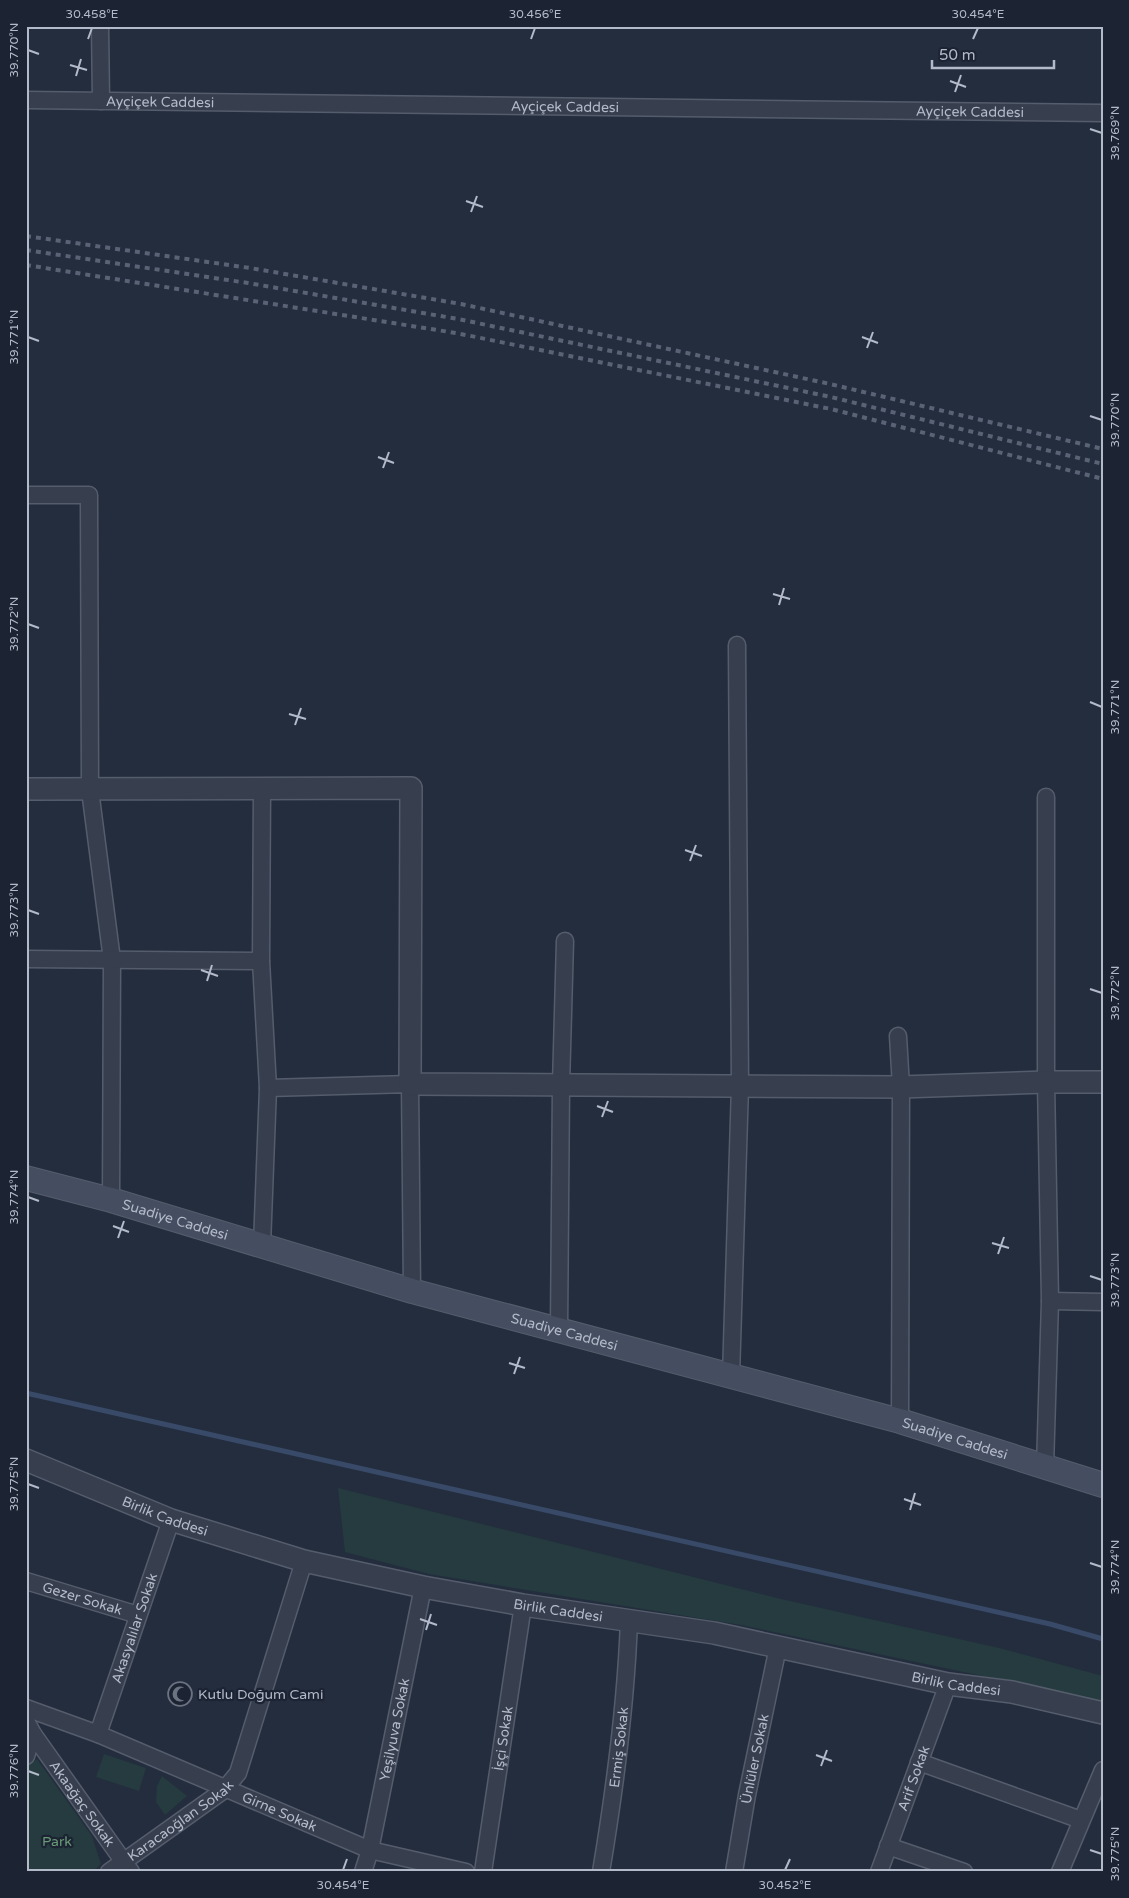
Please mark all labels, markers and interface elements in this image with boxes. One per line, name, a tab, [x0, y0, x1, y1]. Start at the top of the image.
text: 30.458°E	[66, 7, 119, 21]
text: 30.456°E	[509, 7, 562, 21]
text: 30.454°E	[952, 7, 1005, 21]
text: 39.770°N	[7, 23, 21, 77]
scale bar	[932, 38, 1054, 70]
text: 50 m	[939, 46, 976, 64]
street label: Ayçiçek Caddesi	[106, 93, 214, 111]
street label: Ayçiçek Caddesi	[511, 98, 619, 116]
street label: Ayçiçek Caddesi	[916, 103, 1024, 121]
text: 39.769°N	[1108, 106, 1122, 160]
text: 39.771°N	[7, 310, 21, 364]
text: 39.770°N	[1108, 393, 1122, 447]
text: 39.772°N	[7, 597, 21, 651]
text: 39.771°N	[1108, 680, 1122, 734]
text: 39.773°N	[7, 883, 21, 937]
text: 39.772°N	[1108, 966, 1122, 1020]
text: 39.774°N	[7, 1170, 21, 1224]
street label: Suadiye Caddesi	[120, 1196, 230, 1244]
text: 39.773°N	[1108, 1253, 1122, 1307]
street label: Suadiye Caddesi	[509, 1310, 619, 1354]
street label: Suadiye Caddesi	[900, 1414, 1010, 1463]
text: 39.775°N	[7, 1457, 21, 1511]
street label: Birlik Caddesi	[119, 1493, 210, 1540]
text: 39.774°N	[1108, 1540, 1122, 1594]
street label: Akasyalılar Sokak	[108, 1571, 161, 1685]
street label: Gezer Sokak	[40, 1578, 125, 1619]
street label: Birlik Caddesi	[512, 1595, 604, 1626]
street label: Birlik Caddesi	[910, 1668, 1002, 1700]
street label: Yeşilyuva Sokak	[376, 1676, 414, 1783]
mosque icon: Kutlu Doğum Cami	[167, 1681, 193, 1707]
place label: Kutlu Doğum Cami	[198, 1686, 323, 1703]
street label: İşçi Sokak	[490, 1705, 517, 1772]
street label: Ermiş Sokak	[606, 1706, 632, 1789]
street label: Ünlüler Sokak	[738, 1712, 773, 1805]
street label: Arif Sokak	[894, 1743, 934, 1813]
text: 39.776°N	[7, 1744, 21, 1798]
street label: Akaağaç Sokak	[46, 1757, 118, 1850]
street label: Karacaoğlan Sokak	[124, 1777, 238, 1865]
street label: Girne Sokak	[239, 1788, 320, 1836]
text: 39.775°N	[1108, 1827, 1122, 1881]
park label: Park	[42, 1833, 72, 1850]
text: 30.454°E	[317, 1878, 370, 1892]
text: 30.452°E	[759, 1878, 812, 1892]

